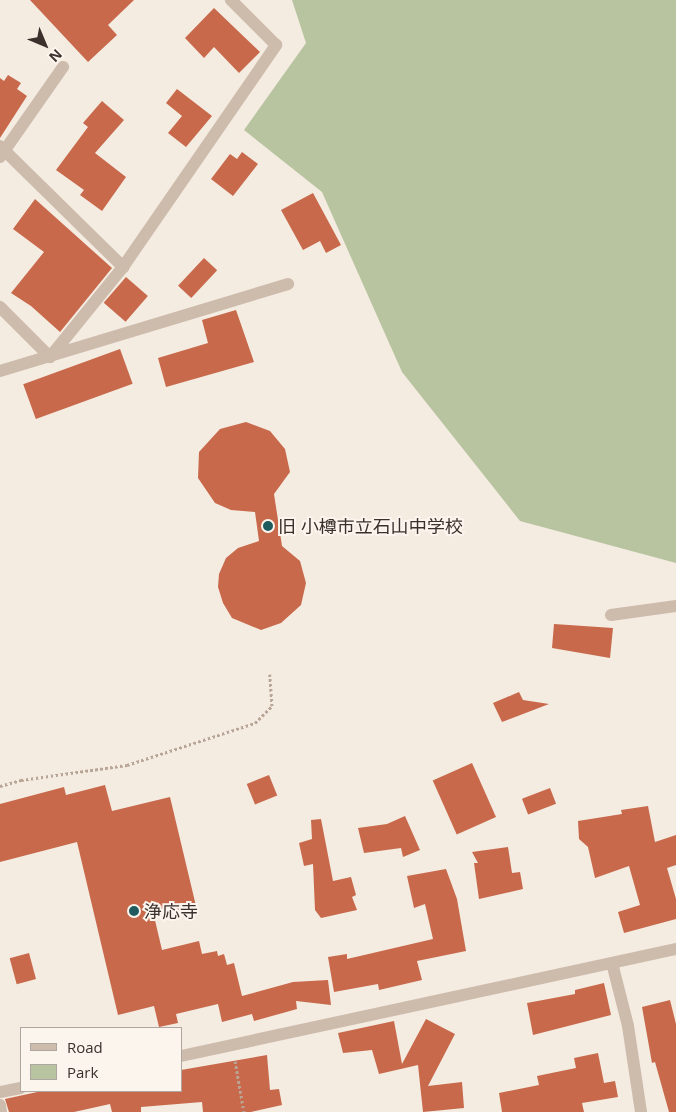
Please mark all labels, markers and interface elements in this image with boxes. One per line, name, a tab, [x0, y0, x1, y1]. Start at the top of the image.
north arrow	[20, 20, 70, 70]
text: N	[45, 45, 67, 67]
place label: 旧 小樽市立石山中学校	[278, 515, 463, 537]
marker: 旧 小樽市立石山中学校	[262, 520, 274, 532]
place label: 浄応寺	[144, 900, 198, 922]
marker: 浄応寺	[128, 905, 140, 917]
legend	[20, 1027, 182, 1092]
text: Road	[67, 1037, 103, 1057]
text: Park	[67, 1062, 98, 1082]

